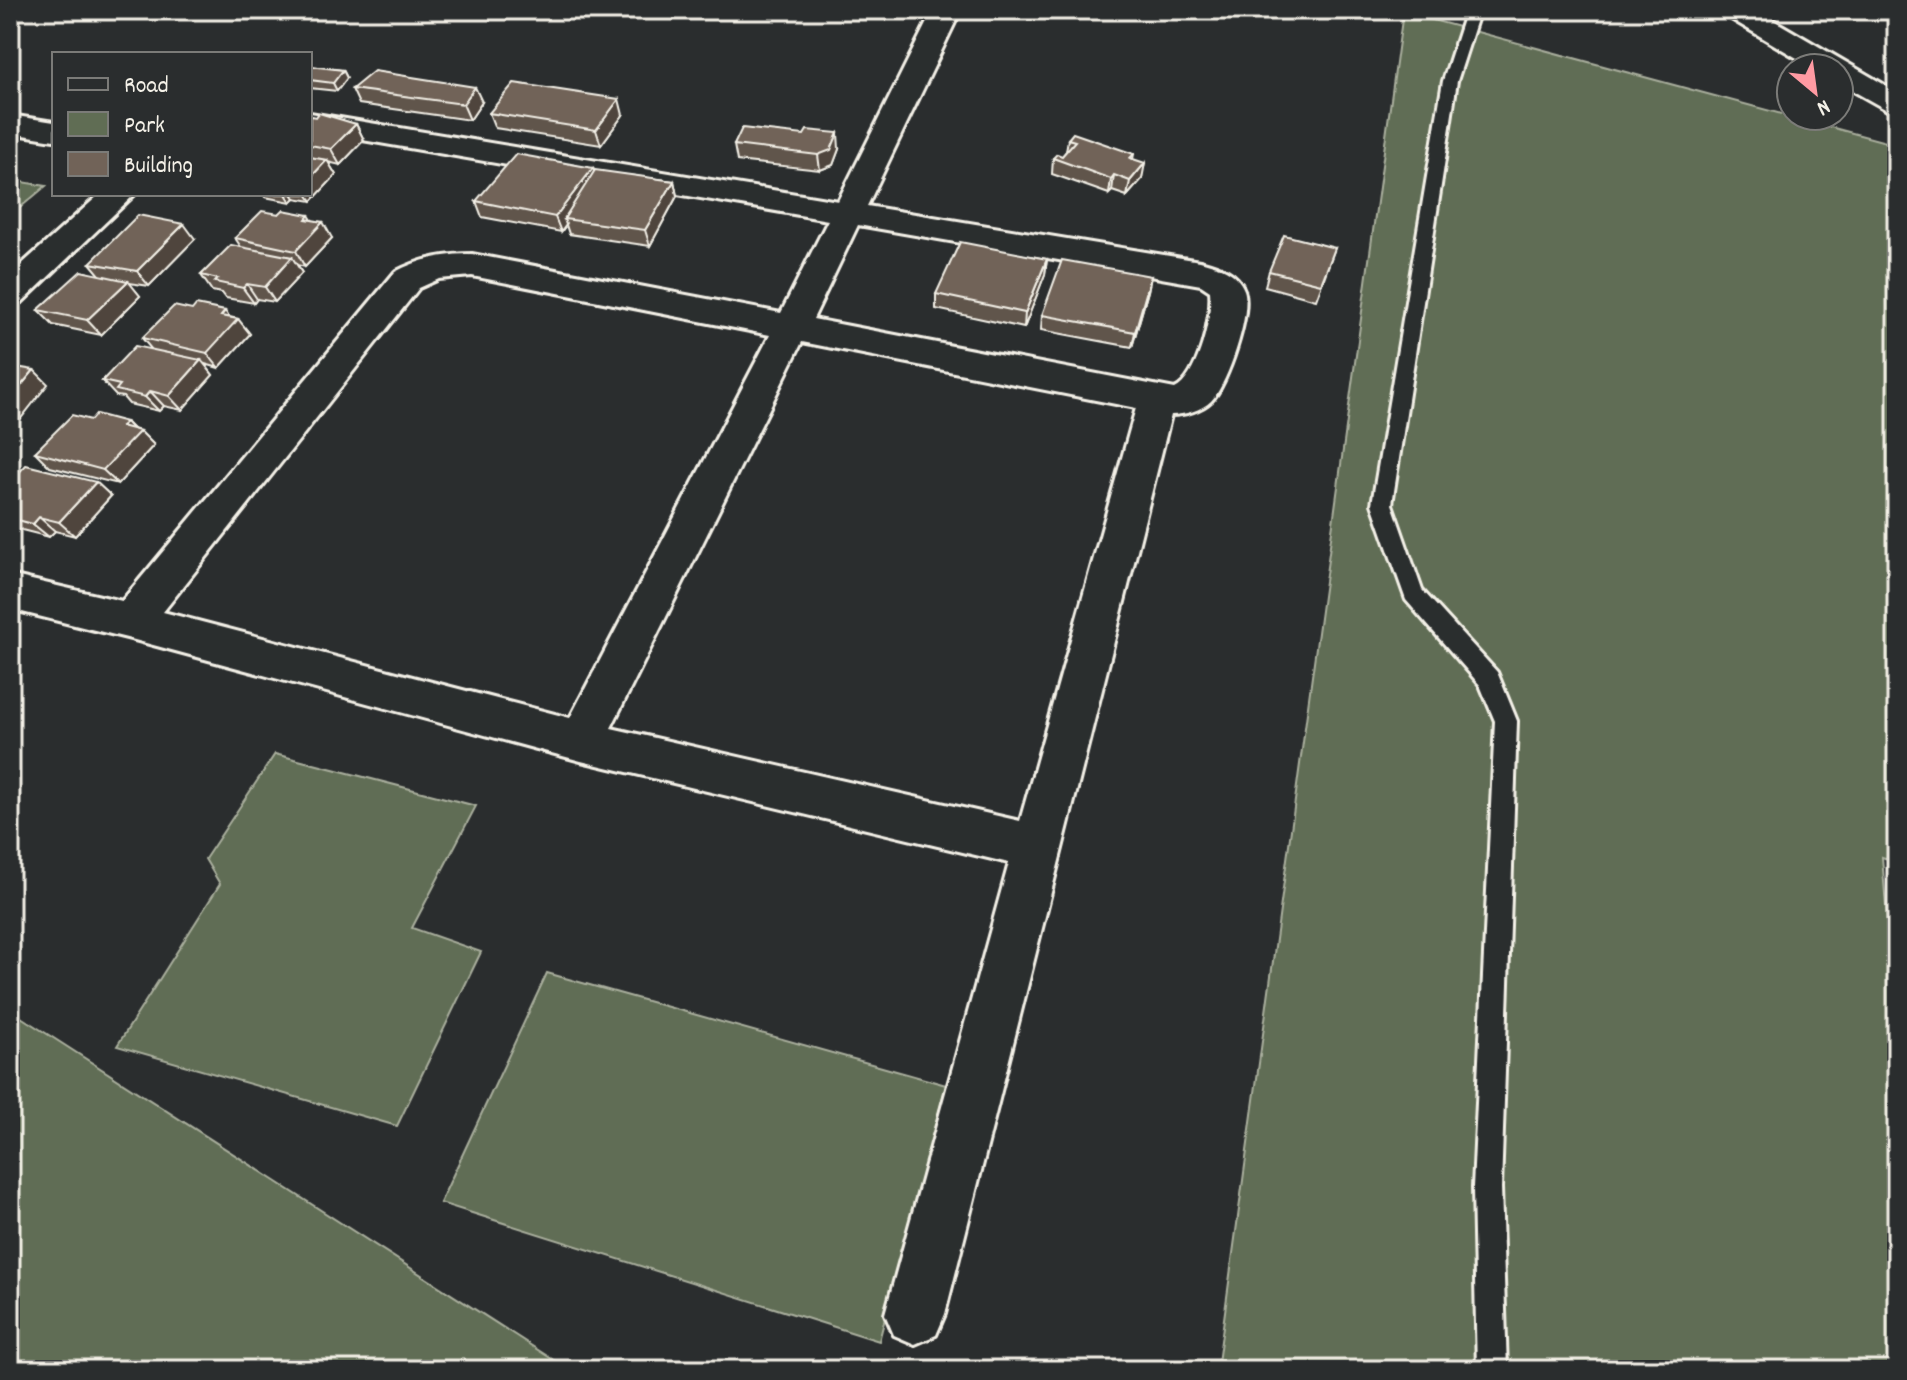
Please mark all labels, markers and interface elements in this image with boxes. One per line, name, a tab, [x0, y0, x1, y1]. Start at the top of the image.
legend	[52, 52, 312, 196]
north arrow	[1775, 52, 1855, 132]
text: Road	[124, 70, 169, 104]
text: N	[1811, 90, 1835, 123]
text: Park	[124, 110, 165, 144]
text: Building	[124, 150, 193, 184]

